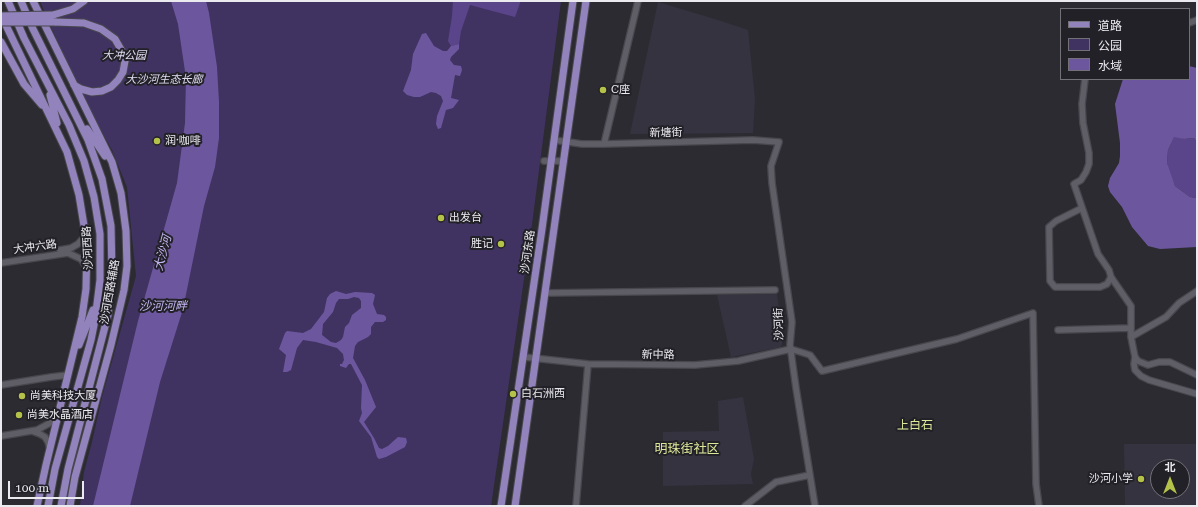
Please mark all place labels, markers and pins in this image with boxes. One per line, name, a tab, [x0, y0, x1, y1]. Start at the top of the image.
place label: C座	[611, 83, 630, 97]
marker: C座	[598, 85, 608, 95]
place label: 润·咖啡	[165, 134, 201, 148]
marker: 润·咖啡	[152, 136, 162, 146]
place label: 出发台	[449, 211, 482, 225]
marker: 出发台	[436, 213, 446, 223]
place label: 胜记	[471, 237, 493, 251]
marker: 胜记	[496, 239, 506, 249]
place label: 白石洲西	[521, 387, 565, 401]
place label: 尚美科技大厦	[30, 389, 96, 403]
marker: 白石洲西	[508, 389, 518, 399]
marker: 尚美科技大厦	[17, 391, 27, 401]
place label: 尚美水晶酒店	[27, 408, 93, 422]
marker: 尚美水晶酒店	[14, 410, 24, 420]
place label: 沙河小学	[1089, 472, 1133, 486]
marker: 沙河小学	[1136, 474, 1146, 484]

